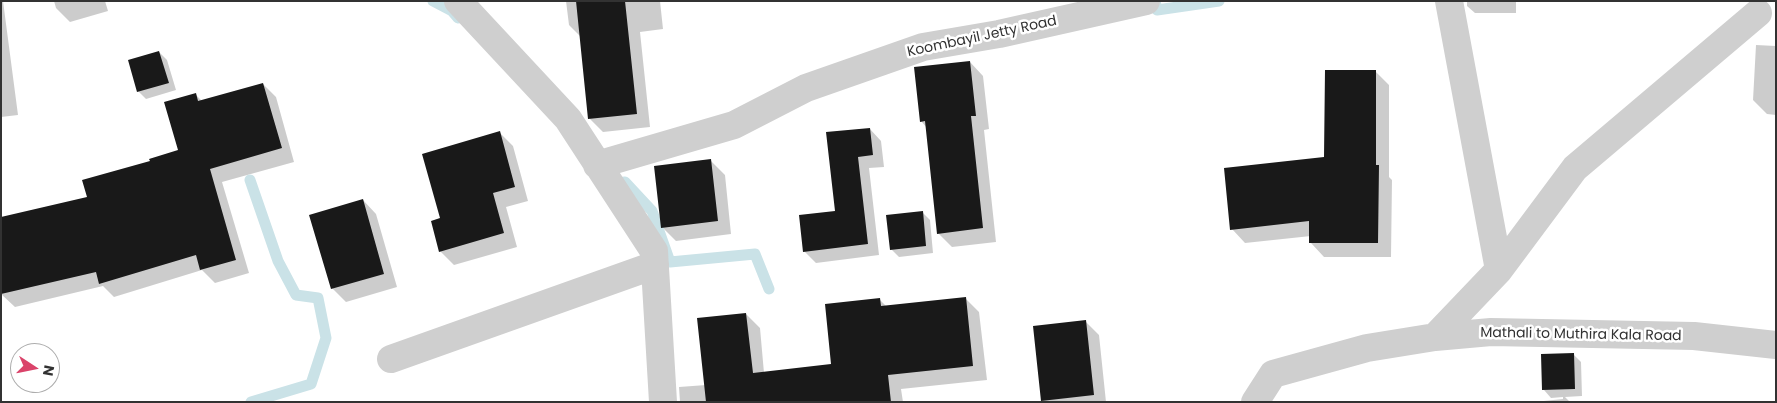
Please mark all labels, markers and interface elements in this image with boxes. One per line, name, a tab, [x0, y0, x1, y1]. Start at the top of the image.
street label: Koombayil Jetty Road	[906, 13, 1058, 61]
street label: Mathali to Muthira Kala Road	[1480, 325, 1682, 345]
north arrow	[10, 343, 60, 393]
text: N	[38, 364, 60, 378]

